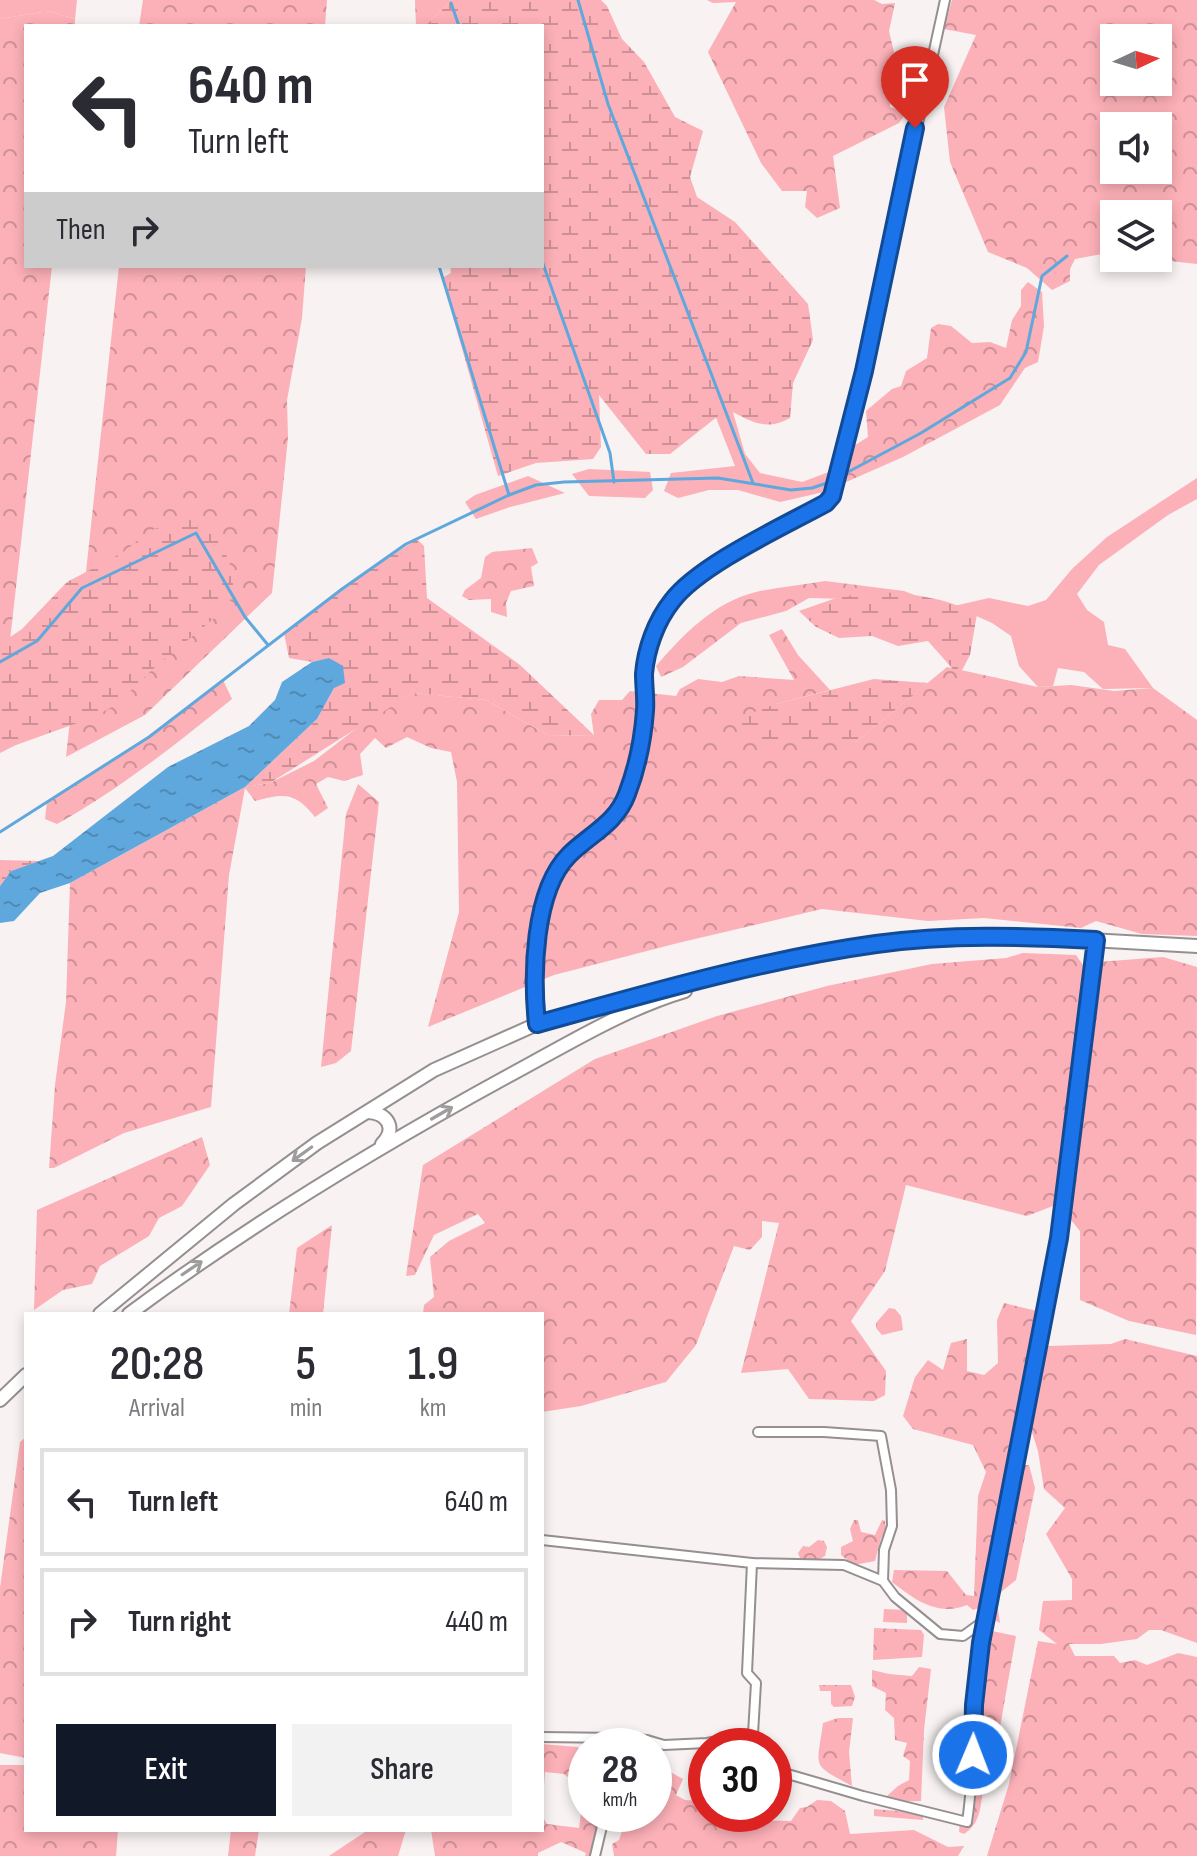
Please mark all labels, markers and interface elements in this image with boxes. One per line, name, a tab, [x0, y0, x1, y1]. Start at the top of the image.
north arrow	[1100, 24, 1172, 96]
map controls	[1100, 24, 1172, 272]
pin	[881, 46, 949, 128]
text: 640 m	[188, 53, 314, 120]
icon: left	[56, 56, 160, 160]
icon: arrive	[893, 58, 937, 102]
button: sound	[1100, 112, 1172, 184]
text: Turn left	[188, 121, 289, 164]
button: layers	[1100, 200, 1172, 272]
icon: right	[122, 208, 166, 252]
text: Then	[56, 212, 106, 248]
one-way arrow	[430, 1105, 453, 1121]
one-way arrow	[292, 1145, 313, 1162]
one-way arrow	[180, 1260, 202, 1276]
text: 20:28	[110, 1336, 204, 1393]
text: 5	[296, 1336, 316, 1393]
text: 1.9	[408, 1336, 458, 1393]
text: Arrival	[129, 1393, 185, 1424]
text: min	[290, 1393, 322, 1424]
text: km	[420, 1393, 446, 1424]
icon: left	[60, 1480, 104, 1524]
text: Turn left	[128, 1484, 218, 1520]
text: 640 m	[444, 1484, 508, 1520]
icon: right	[60, 1600, 104, 1644]
text: Turn right	[128, 1604, 231, 1640]
text: 440 m	[445, 1604, 508, 1640]
position arrow	[931, 1713, 1015, 1797]
button: Exit	[56, 1724, 276, 1816]
button: Share	[292, 1724, 512, 1816]
speed limit sign: 30	[688, 1728, 792, 1832]
text: 28	[602, 1746, 638, 1794]
text: km/h	[603, 1788, 637, 1812]

